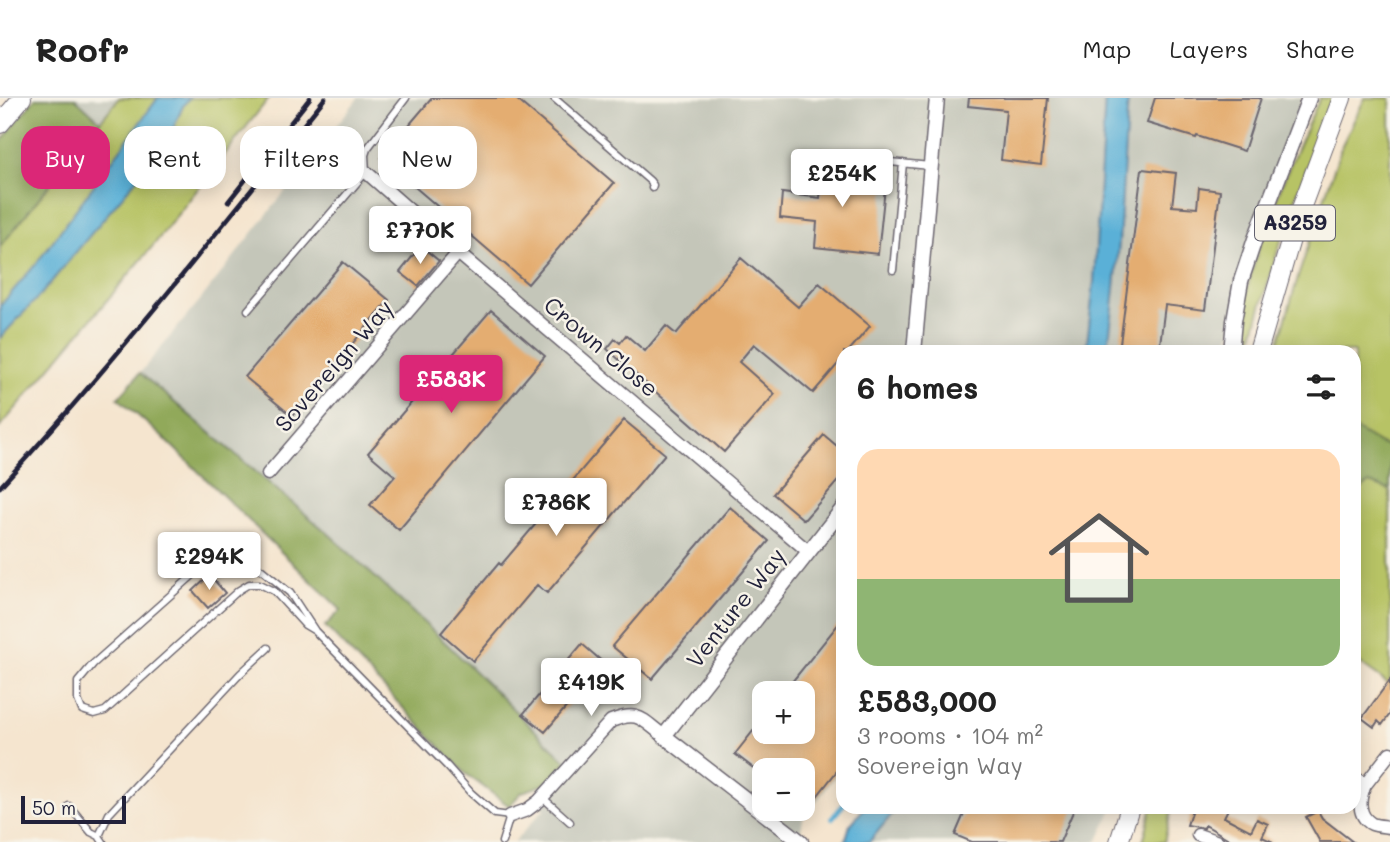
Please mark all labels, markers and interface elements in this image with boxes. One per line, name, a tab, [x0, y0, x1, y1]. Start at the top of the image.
text: Roofr	[35, 27, 129, 70]
text: Map	[1083, 33, 1131, 64]
text: Layers	[1169, 33, 1248, 64]
text: Share	[1286, 33, 1355, 64]
chip: Buy	[21, 126, 110, 189]
chip: Rent	[124, 126, 226, 189]
chip: Filters	[240, 126, 364, 189]
chip: New	[378, 126, 477, 189]
pin: £254K	[793, 150, 891, 209]
text: £254K	[807, 157, 877, 187]
pin: £770K	[371, 206, 469, 266]
road number: A3259	[1255, 206, 1335, 240]
text: £770K	[385, 214, 455, 244]
street label: Crown Close	[538, 289, 665, 403]
street label: Sovereign Way	[268, 293, 399, 438]
pin: £583K	[402, 356, 500, 415]
text: £583K	[416, 363, 486, 393]
text: 6 homes	[857, 367, 978, 407]
icon: filters	[1302, 368, 1340, 406]
pin: £786K	[507, 478, 605, 538]
text: £786K	[521, 486, 591, 516]
icon: home	[1036, 495, 1162, 621]
pin: £294K	[160, 532, 258, 592]
text: £294K	[174, 540, 244, 570]
street label: Venture Way	[679, 541, 791, 673]
pin: £419K	[542, 658, 640, 718]
text: £419K	[557, 666, 625, 696]
text: £583,000	[857, 680, 997, 720]
map controls	[752, 681, 815, 821]
button: +	[752, 681, 815, 744]
text: 3 rooms · 104 m²	[857, 720, 1043, 750]
text: Sovereign Way	[857, 750, 1023, 780]
button: −	[752, 758, 815, 821]
scale bar	[21, 793, 126, 825]
text: 50 m	[32, 795, 76, 820]

